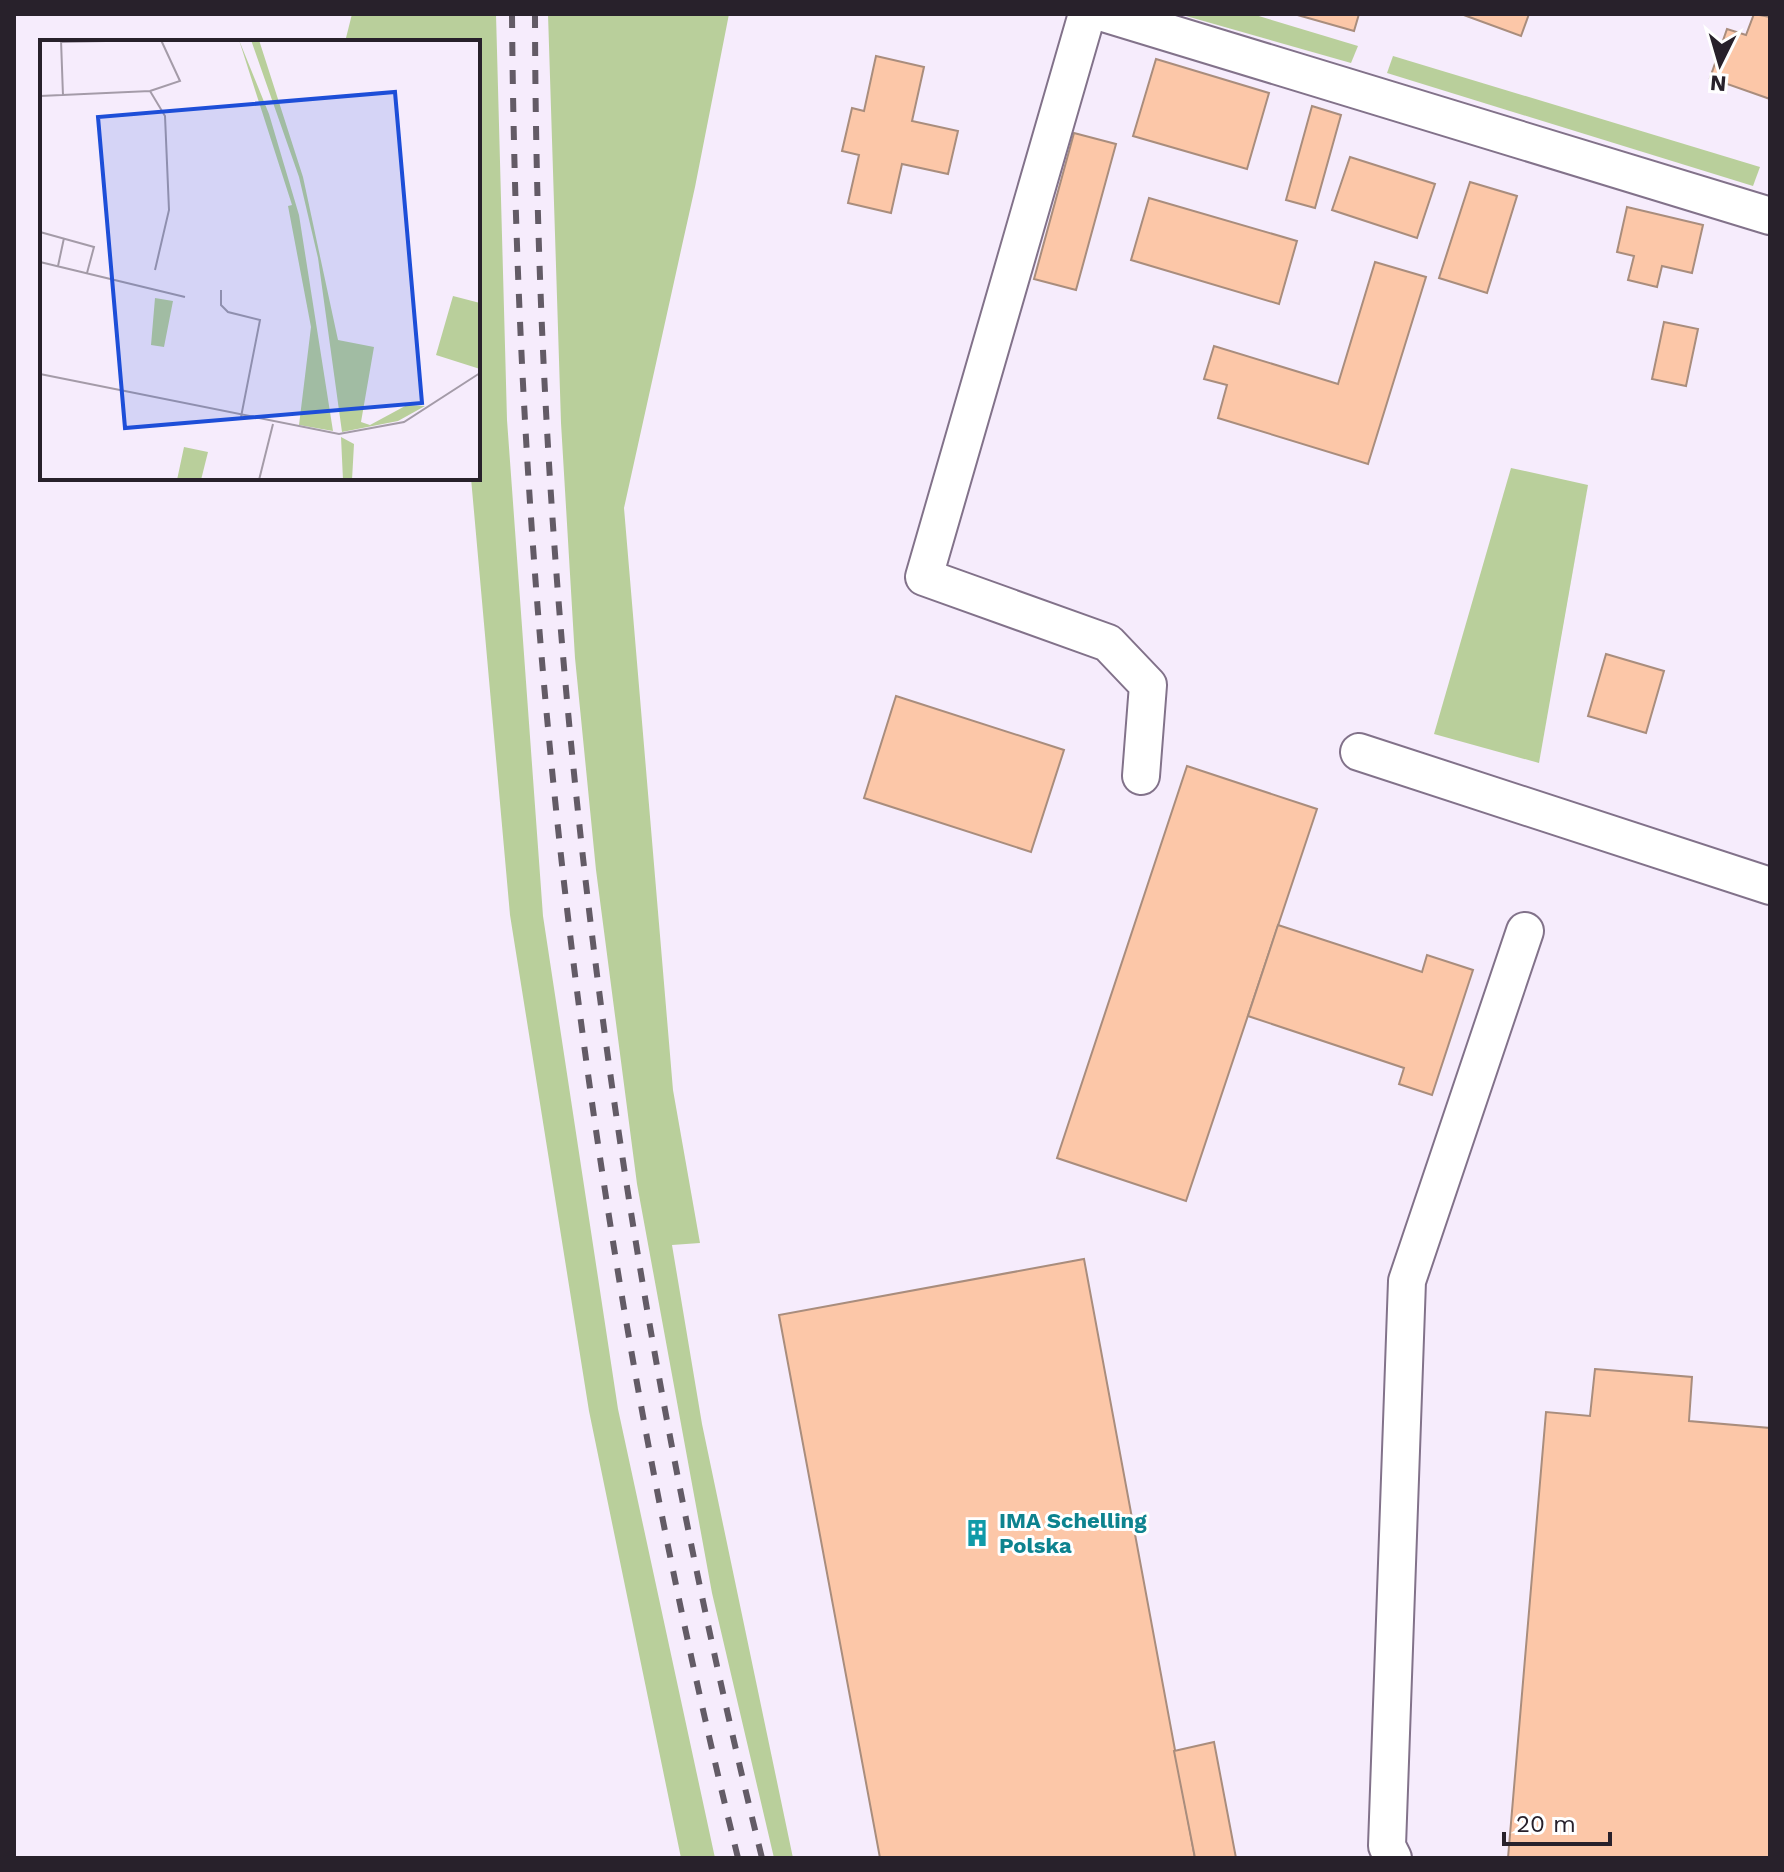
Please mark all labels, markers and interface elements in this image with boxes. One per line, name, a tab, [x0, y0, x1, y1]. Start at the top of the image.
north arrow	[1680, 24, 1760, 104]
inset map	[40, 40, 480, 480]
text: N	[1709, 70, 1728, 97]
place label: IMA Schelling Polska	[999, 1508, 1147, 1558]
building icon: IMA Schelling Polska	[962, 1518, 992, 1548]
scale bar	[1504, 1796, 1610, 1846]
text: 20 m	[1516, 1810, 1576, 1838]

